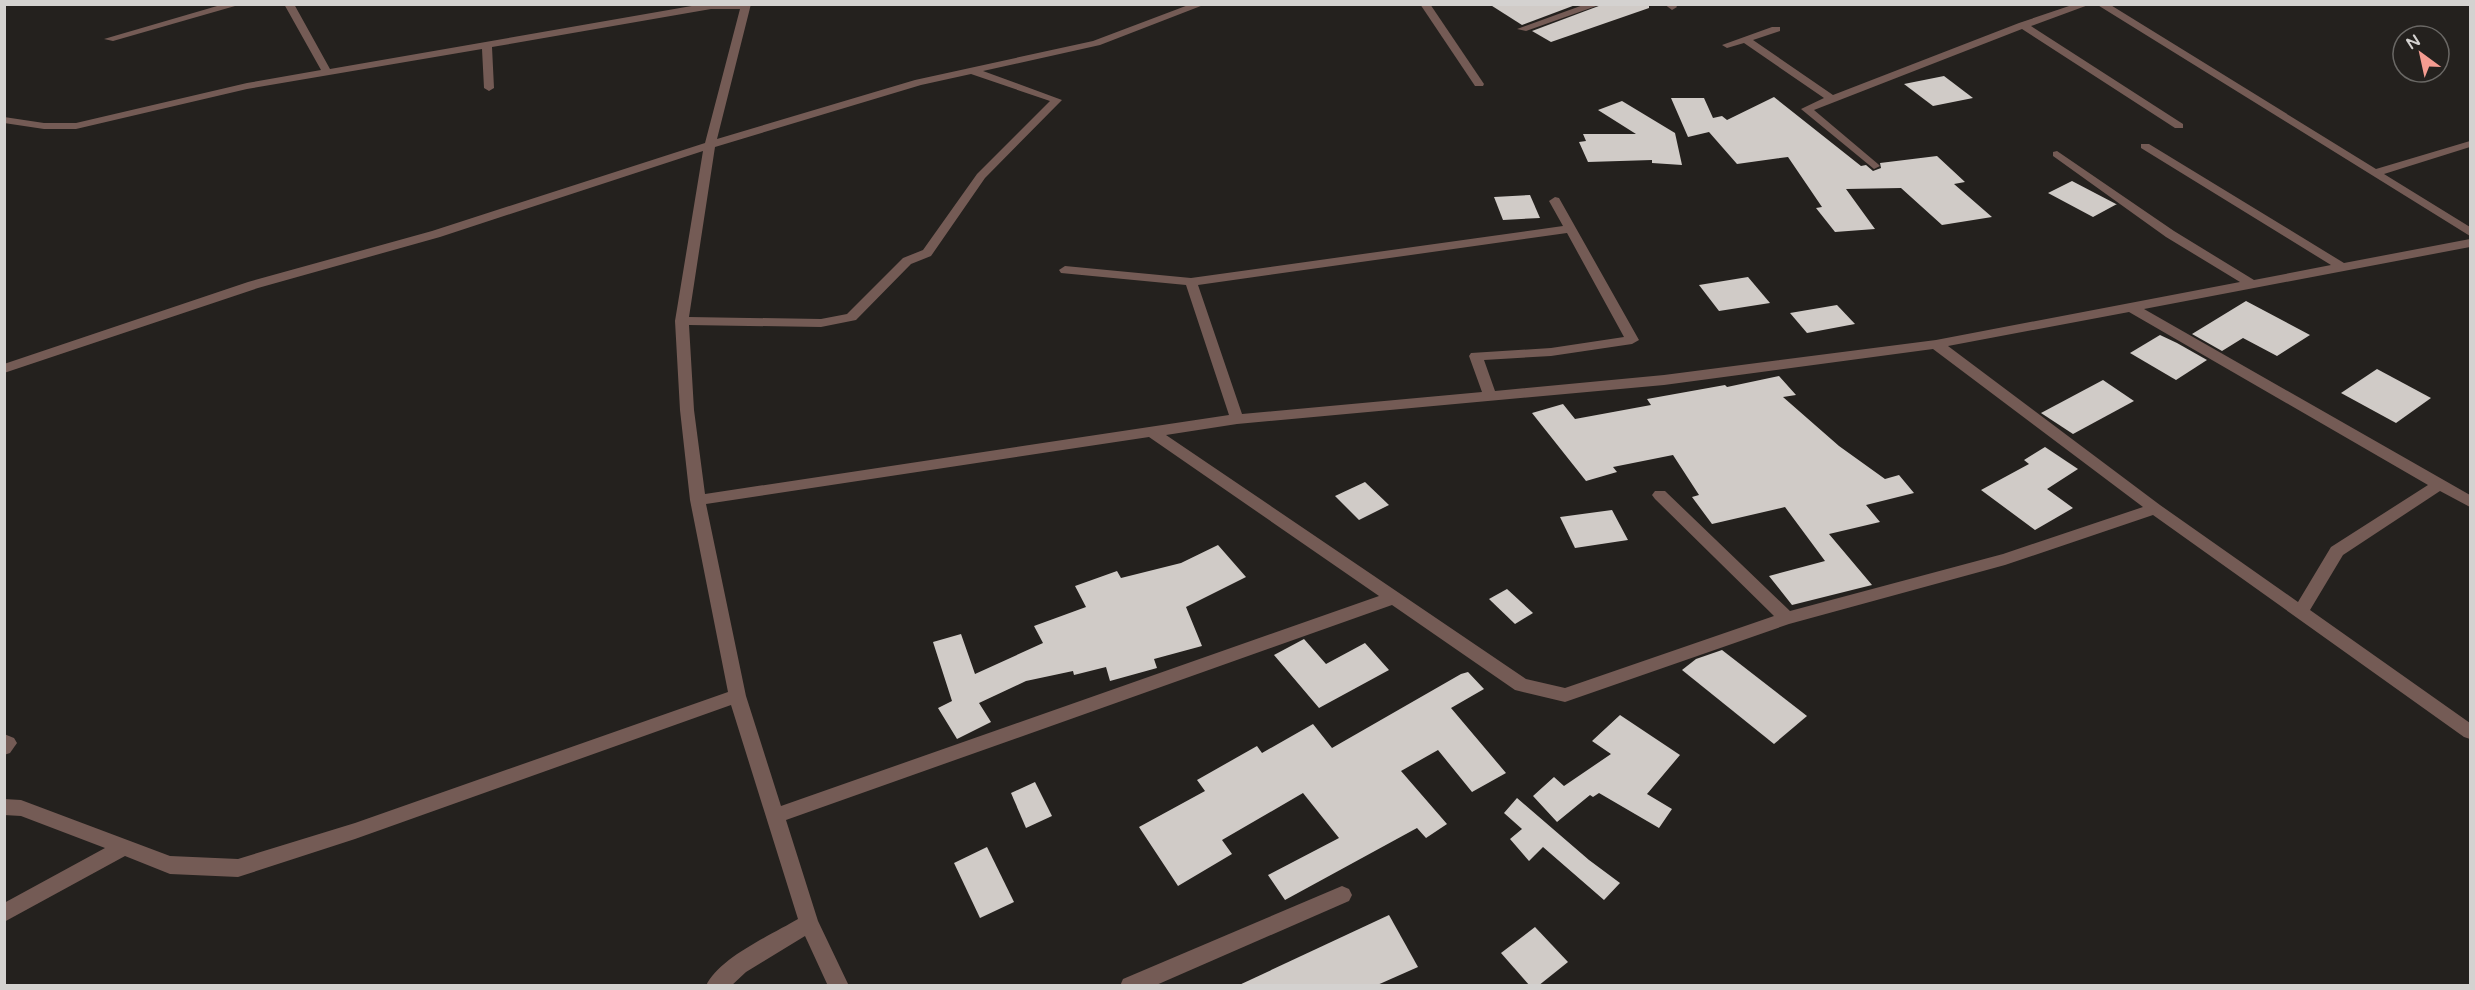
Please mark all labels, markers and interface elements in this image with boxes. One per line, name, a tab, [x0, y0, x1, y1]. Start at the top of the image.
north arrow	[2391, 24, 2451, 84]
text: N	[2403, 30, 2424, 54]

